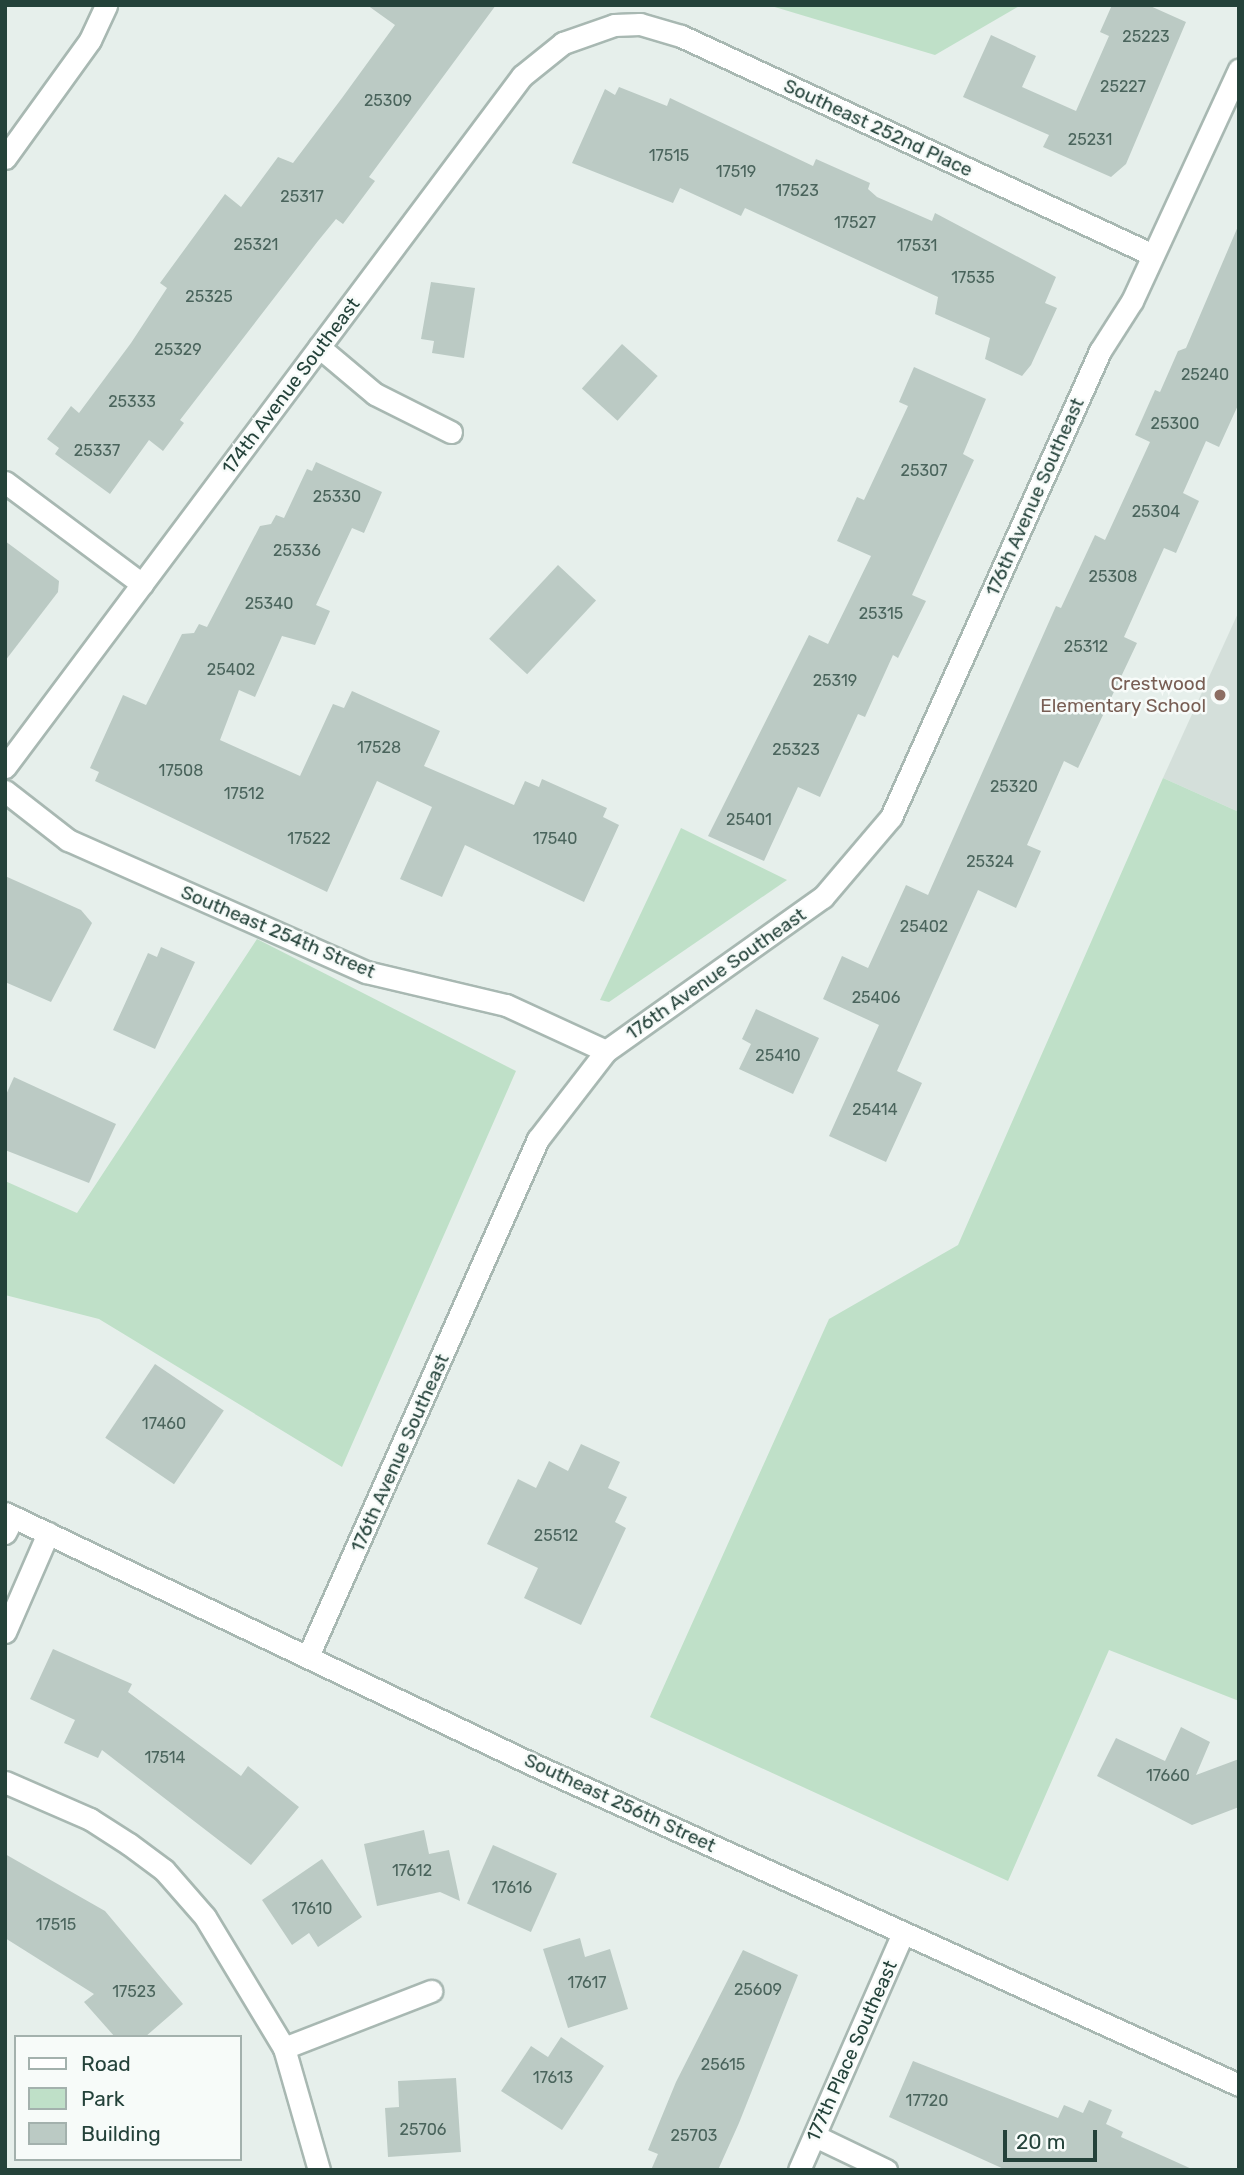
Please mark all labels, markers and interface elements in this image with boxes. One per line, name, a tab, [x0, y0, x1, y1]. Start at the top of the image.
house number: 25223	[1122, 27, 1170, 47]
street label: Southeast 252nd Place	[780, 74, 976, 182]
house number: 25227	[1100, 77, 1146, 97]
house number: 25309	[364, 91, 412, 111]
house number: 25231	[1068, 130, 1112, 150]
house number: 17515	[649, 146, 689, 166]
house number: 17519	[716, 162, 756, 182]
house number: 17523	[775, 181, 819, 201]
house number: 25317	[280, 187, 324, 207]
house number: 17527	[834, 213, 876, 233]
house number: 25321	[234, 235, 278, 255]
house number: 17531	[897, 236, 937, 256]
house number: 17535	[951, 268, 995, 288]
house number: 25325	[185, 287, 233, 307]
street label: 174th Avenue Southeast	[217, 293, 365, 479]
house number: 25329	[154, 340, 202, 360]
house number: 25240	[1181, 365, 1229, 385]
house number: 25333	[108, 392, 156, 412]
street label: 176th Avenue Southeast	[981, 394, 1089, 600]
house number: 25300	[1151, 414, 1199, 434]
house number: 25337	[74, 441, 120, 461]
house number: 25307	[901, 461, 947, 481]
house number: 25330	[313, 487, 361, 507]
house number: 25304	[1132, 502, 1180, 522]
house number: 25336	[273, 541, 321, 561]
house number: 25308	[1089, 567, 1137, 587]
house number: 25340	[245, 594, 293, 614]
house number: 25315	[859, 604, 903, 624]
house number: 25312	[1064, 637, 1108, 657]
house number: 25402	[207, 660, 255, 680]
house number: 25319	[813, 671, 857, 691]
place label: Crestwood Elementary School	[1040, 673, 1206, 717]
marker: Crestwood Elementary School	[1212, 687, 1228, 703]
house number: 17528	[357, 738, 401, 758]
house number: 25323	[772, 740, 820, 760]
house number: 17508	[159, 761, 203, 781]
house number: 25320	[990, 777, 1038, 797]
house number: 17512	[224, 784, 264, 804]
house number: 25401	[726, 810, 772, 830]
house number: 17522	[287, 829, 331, 849]
house number: 17540	[533, 829, 577, 849]
house number: 25324	[966, 852, 1014, 872]
street label: Southeast 254th Street	[177, 881, 379, 983]
street label: 176th Avenue Southeast	[621, 903, 811, 1045]
house number: 25402	[900, 917, 948, 937]
house number: 25406	[852, 988, 900, 1008]
house number: 25410	[755, 1046, 801, 1066]
house number: 25414	[852, 1100, 898, 1120]
street label: 176th Avenue Southeast	[346, 1350, 454, 1556]
house number: 17460	[142, 1414, 186, 1434]
house number: 25512	[534, 1526, 578, 1546]
house number: 17514	[144, 1748, 186, 1768]
street label: Southeast 256th Street	[521, 1749, 719, 1857]
house number: 17660	[1146, 1766, 1190, 1786]
house number: 17612	[392, 1861, 432, 1881]
house number: 17616	[492, 1878, 532, 1898]
house number: 17610	[292, 1899, 332, 1919]
house number: 17515	[36, 1915, 76, 1935]
street label: 177th Place Southeast	[802, 1957, 902, 2145]
house number: 17617	[568, 1973, 606, 1993]
house number: 25609	[734, 1980, 782, 2000]
house number: 17523	[112, 1982, 156, 2002]
legend	[14, 2035, 242, 2161]
text: Road	[81, 2051, 131, 2076]
house number: 25615	[701, 2055, 745, 2075]
house number: 17613	[533, 2068, 573, 2088]
text: Park	[81, 2086, 125, 2111]
house number: 17720	[906, 2091, 948, 2111]
scale bar	[1006, 2116, 1100, 2160]
house number: 25706	[400, 2120, 446, 2140]
text: Building	[81, 2121, 161, 2146]
house number: 25703	[671, 2126, 717, 2146]
text: 20 m	[1016, 2129, 1065, 2154]

